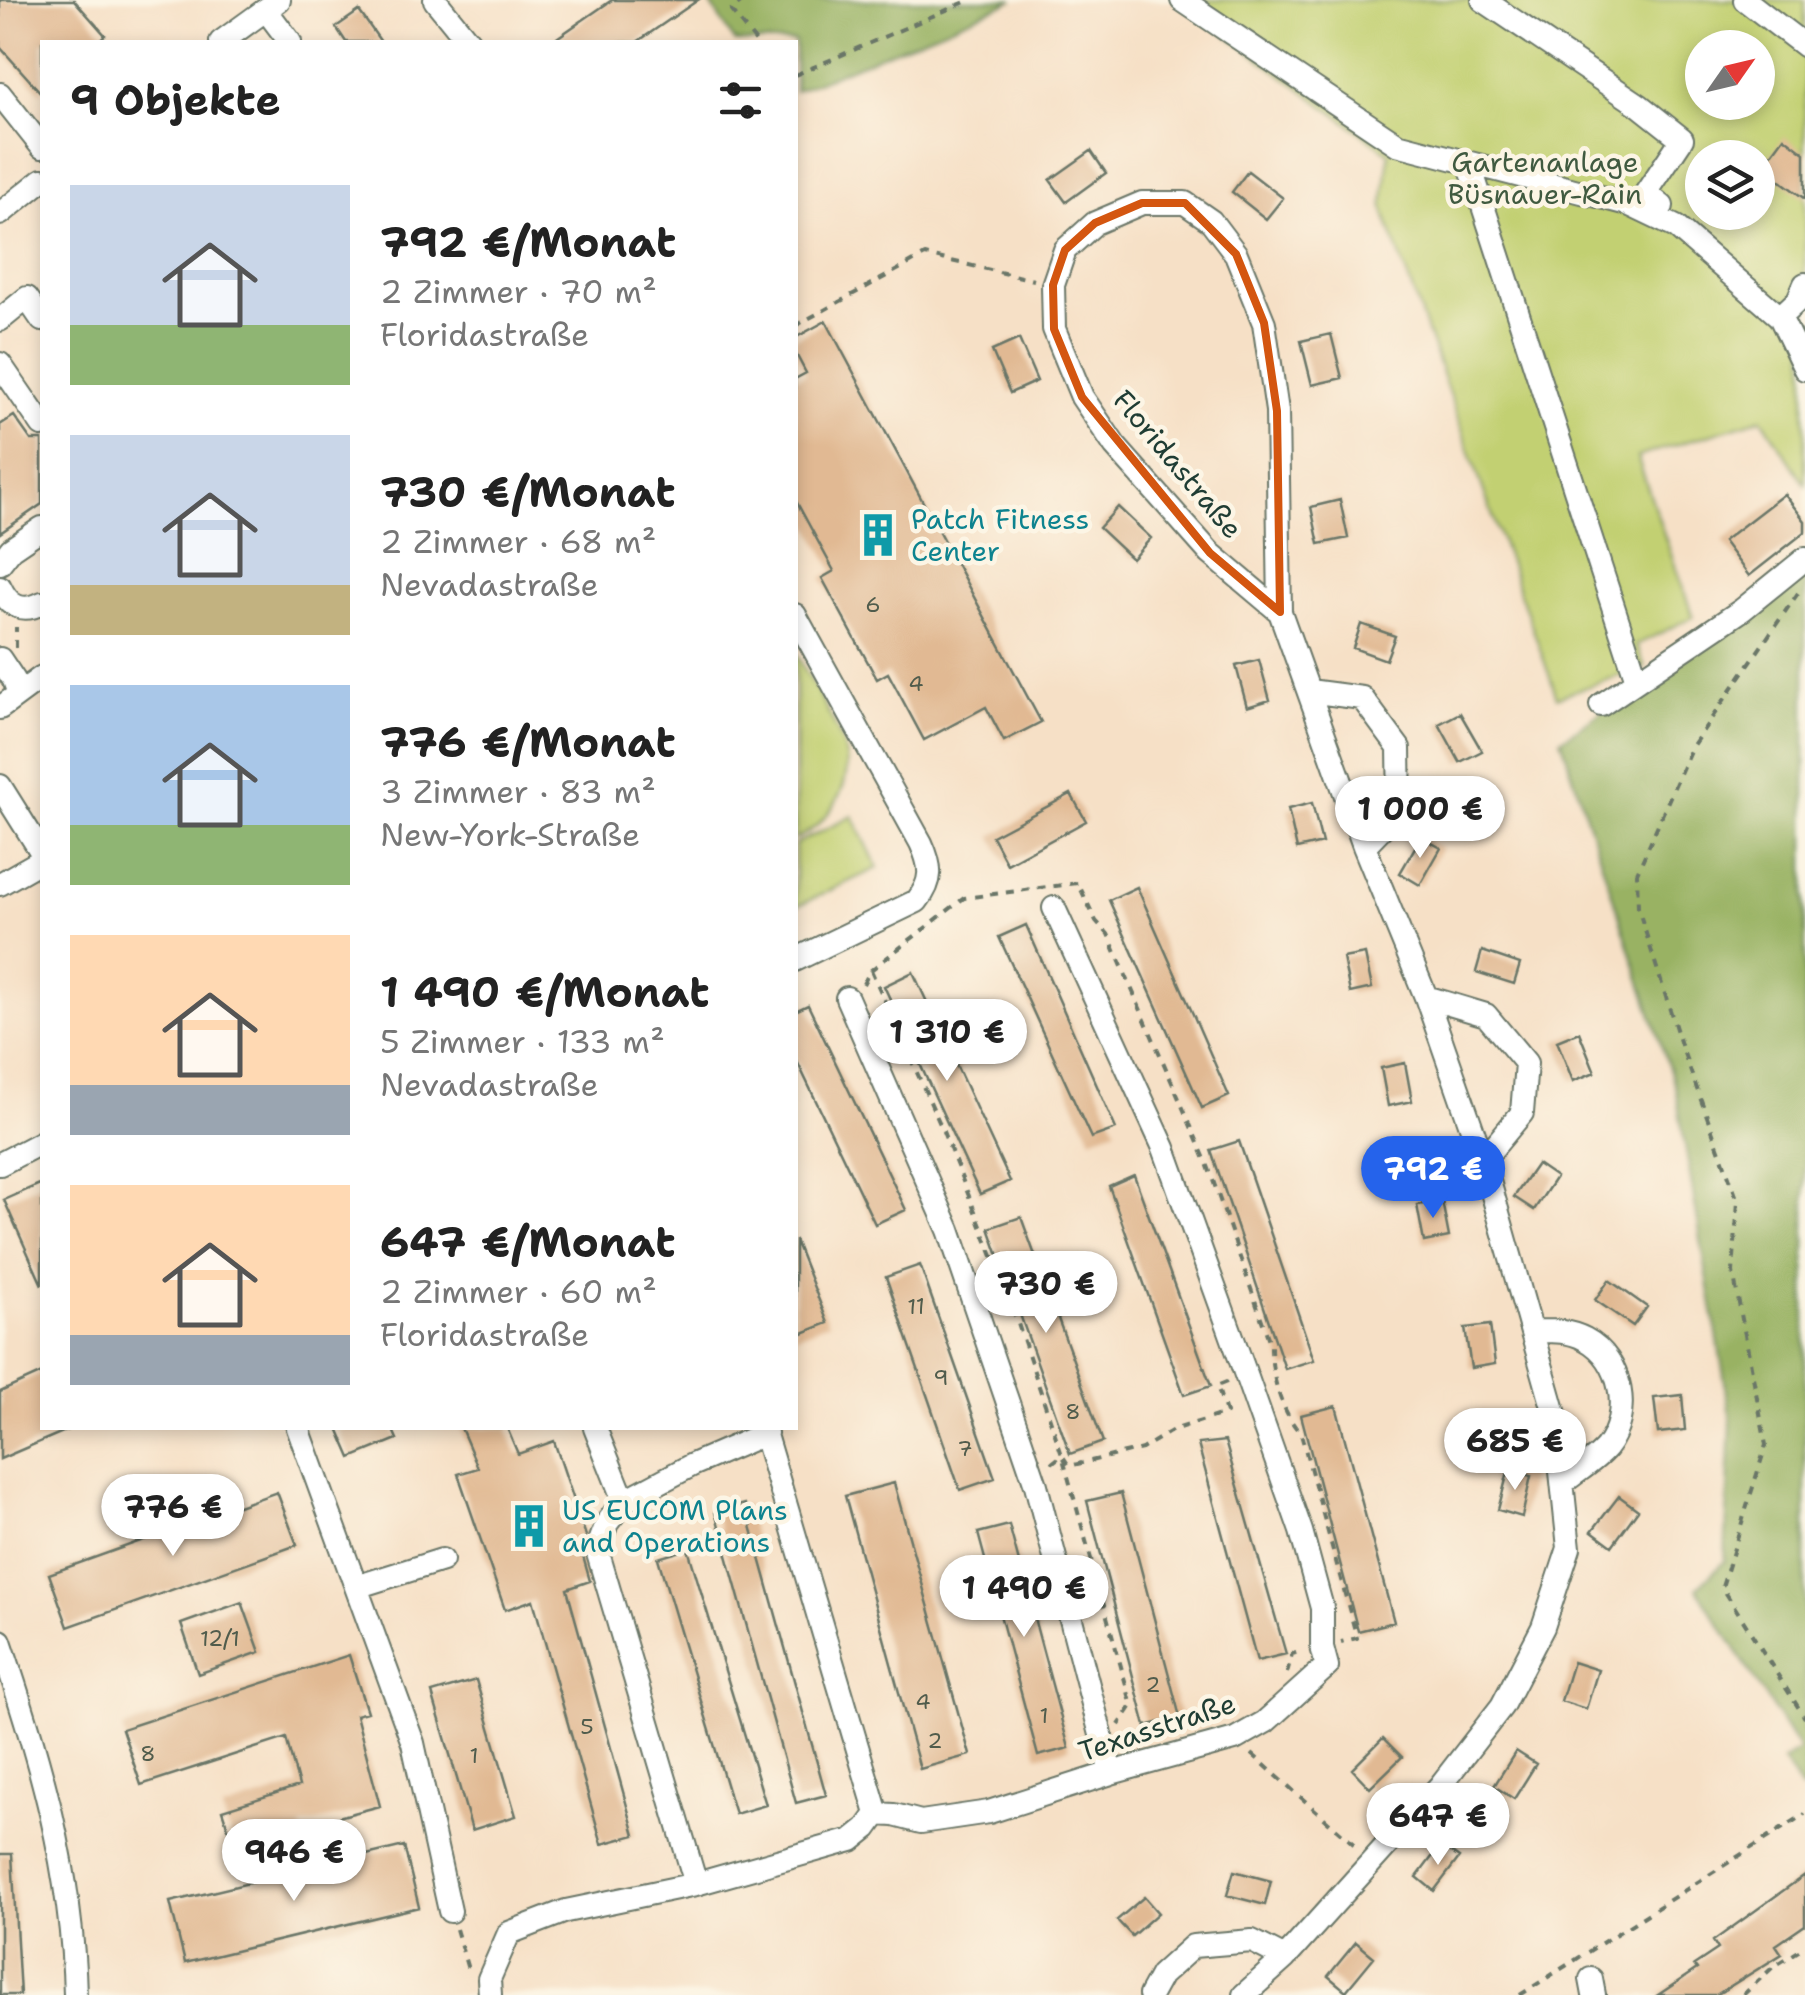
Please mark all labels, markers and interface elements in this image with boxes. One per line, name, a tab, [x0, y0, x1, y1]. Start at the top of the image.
north arrow	[1685, 30, 1775, 120]
map controls	[1685, 30, 1775, 230]
text: 9 Objekte	[70, 72, 281, 128]
icon: filters	[713, 73, 768, 128]
button: layers	[1685, 140, 1775, 230]
park label: Gartenanlage Büsnauer-Rain	[1448, 143, 1642, 213]
text: 792 €/Monat	[380, 214, 676, 270]
icon: home	[150, 225, 270, 345]
text: 2 Zimmer · 70 m²	[380, 270, 657, 313]
text: Floridastraße	[380, 313, 589, 356]
street label: Floridastraße	[1105, 382, 1251, 546]
text: 730 €/Monat	[380, 464, 675, 520]
icon: home	[150, 475, 270, 595]
place label: Patch Fitness Center	[911, 500, 1089, 570]
building icon: Patch Fitness Center	[854, 511, 902, 559]
text: 2 Zimmer · 68 m²	[380, 520, 656, 563]
text: Nevadastraße	[380, 563, 599, 606]
house number: 6	[865, 590, 881, 619]
house number: 4	[908, 669, 924, 698]
text: 776 €/Monat	[380, 714, 676, 770]
icon: home	[150, 725, 270, 845]
text: 3 Zimmer · 83 m²	[380, 770, 656, 813]
pin: 1 000 €	[1328, 776, 1512, 861]
text: 1 000 €	[1357, 787, 1483, 830]
text: New-York-Straße	[380, 813, 640, 856]
text: 1 490 €/Monat	[380, 964, 709, 1020]
icon: home	[150, 975, 270, 1095]
pin: 1 310 €	[855, 999, 1039, 1084]
text: 1 310 €	[889, 1010, 1005, 1053]
text: 5 Zimmer · 133 m²	[380, 1020, 665, 1063]
text: Nevadastraße	[380, 1063, 599, 1106]
pin: 792 €	[1363, 1136, 1503, 1221]
text: 792 €	[1383, 1147, 1483, 1190]
text: 647 €/Monat	[380, 1214, 675, 1270]
icon: home	[150, 1225, 270, 1345]
pin: 730 €	[976, 1251, 1116, 1336]
text: 730 €	[996, 1262, 1096, 1305]
text: 2 Zimmer · 60 m²	[380, 1270, 657, 1313]
house number: 11	[907, 1292, 925, 1321]
text: Floridastraße	[380, 1313, 589, 1356]
house number: 9	[933, 1363, 949, 1392]
house number: 8	[1065, 1397, 1081, 1426]
pin: 685 €	[1445, 1408, 1585, 1493]
text: 685 €	[1466, 1419, 1564, 1462]
house number: 7	[957, 1434, 973, 1463]
pin: 776 €	[103, 1474, 243, 1559]
text: 776 €	[123, 1485, 223, 1528]
place label: US EUCOM Plans and Operations	[562, 1491, 788, 1561]
building icon: US EUCOM Plans and Operations	[505, 1502, 553, 1550]
pin: 1 490 €	[932, 1555, 1116, 1640]
text: 1 490 €	[961, 1566, 1087, 1609]
house number: 12/1	[200, 1624, 240, 1653]
house number: 2	[1145, 1670, 1161, 1699]
street label: Texasstraße	[1074, 1684, 1240, 1770]
house number: 4	[915, 1687, 931, 1716]
house number: 1	[1039, 1701, 1049, 1730]
house number: 5	[580, 1712, 594, 1741]
house number: 2	[927, 1726, 943, 1755]
house number: 8	[140, 1739, 156, 1768]
house number: 1	[469, 1741, 479, 1770]
pin: 647 €	[1368, 1783, 1508, 1868]
text: 647 €	[1388, 1794, 1488, 1837]
pin: 946 €	[224, 1819, 364, 1904]
text: 946 €	[244, 1830, 344, 1873]

